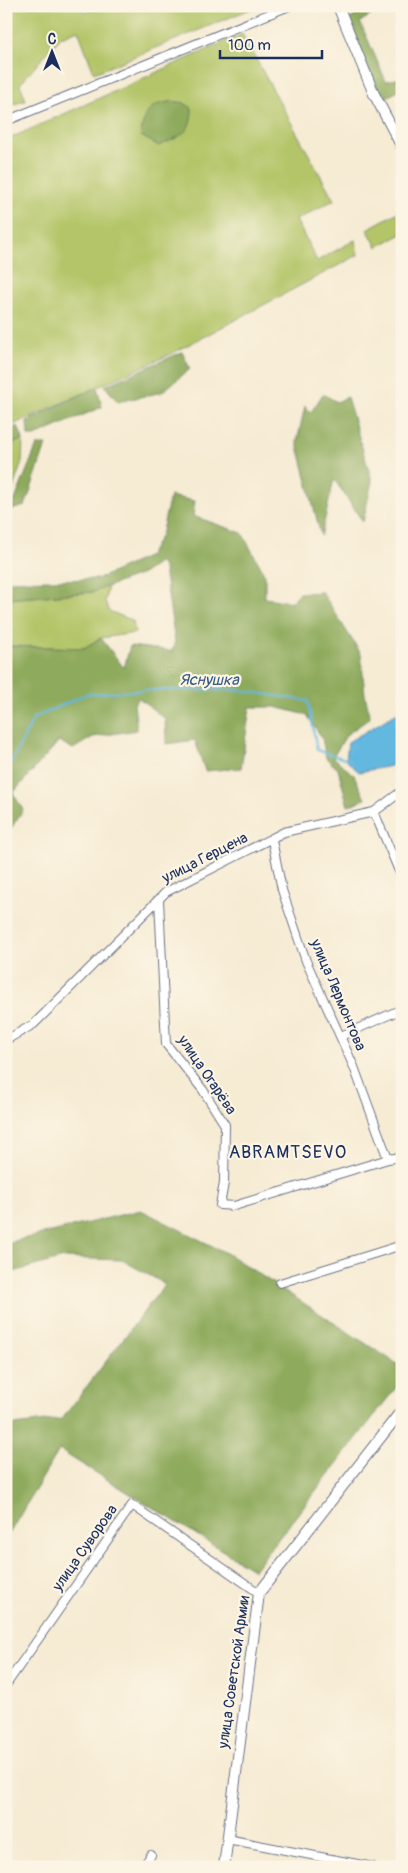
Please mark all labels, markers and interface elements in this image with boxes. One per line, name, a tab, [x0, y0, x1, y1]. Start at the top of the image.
north arrow	[28, 28, 78, 78]
scale bar	[220, 28, 323, 60]
text: С	[48, 31, 57, 48]
text: 100 m	[228, 36, 271, 55]
water label: Яснушка	[179, 670, 240, 690]
street label: улица Герцена	[158, 828, 251, 888]
street label: улица Лермонтова	[306, 935, 370, 1054]
street label: улица Огарёва	[173, 1031, 241, 1118]
district label: ABRAMTSEVO	[229, 1141, 347, 1164]
street label: улица Суворова	[48, 1501, 122, 1596]
street label: улица Советской Армии	[214, 1594, 254, 1751]

